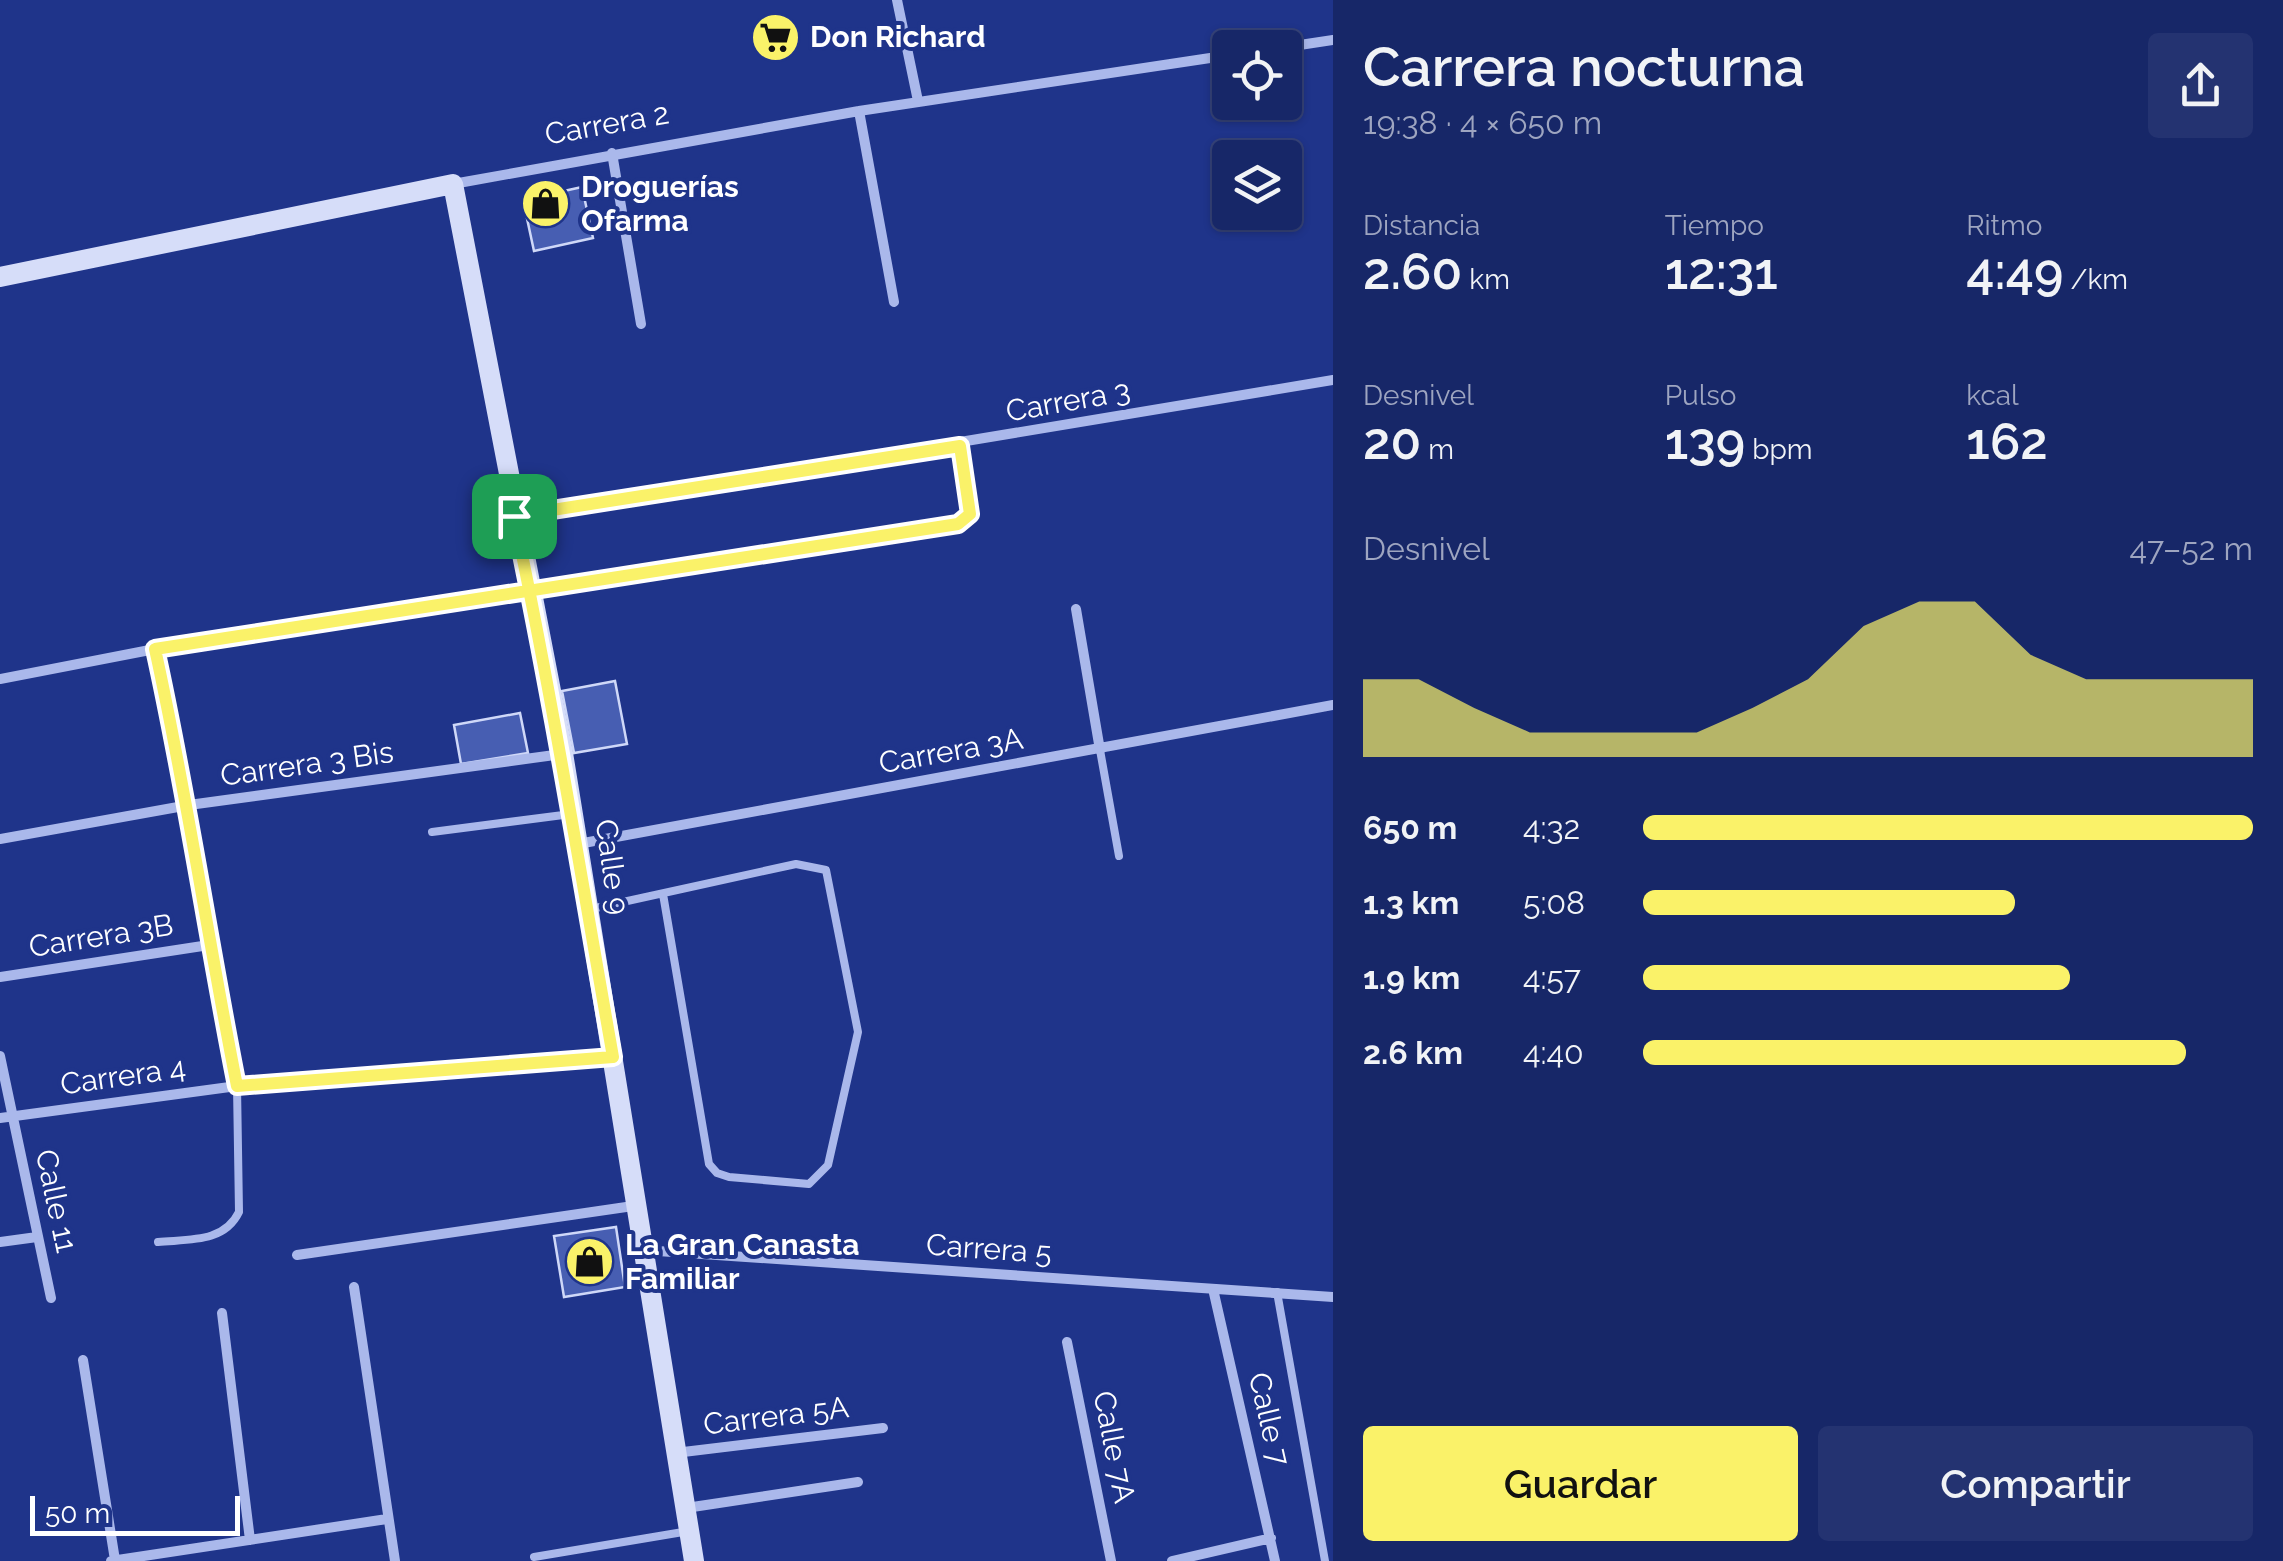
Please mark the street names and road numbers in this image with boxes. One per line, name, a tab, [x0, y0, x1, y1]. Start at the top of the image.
street label: Carrera 2	[542, 95, 672, 152]
street label: Carrera 3	[1003, 372, 1133, 429]
street label: Carrera 3A	[876, 721, 1026, 780]
street label: Carrera 3 Bis	[218, 734, 396, 793]
street label: Calle 9	[588, 817, 637, 917]
street label: Carrera 3B	[26, 907, 176, 964]
street label: Carrera 4	[58, 1049, 188, 1102]
street label: Calle 11	[29, 1146, 84, 1256]
street label: Carrera 5	[925, 1227, 1053, 1270]
street label: Calle 7	[1242, 1369, 1297, 1469]
street label: Calle 7A	[1086, 1388, 1142, 1506]
street label: Carrera 5A	[701, 1389, 851, 1442]

